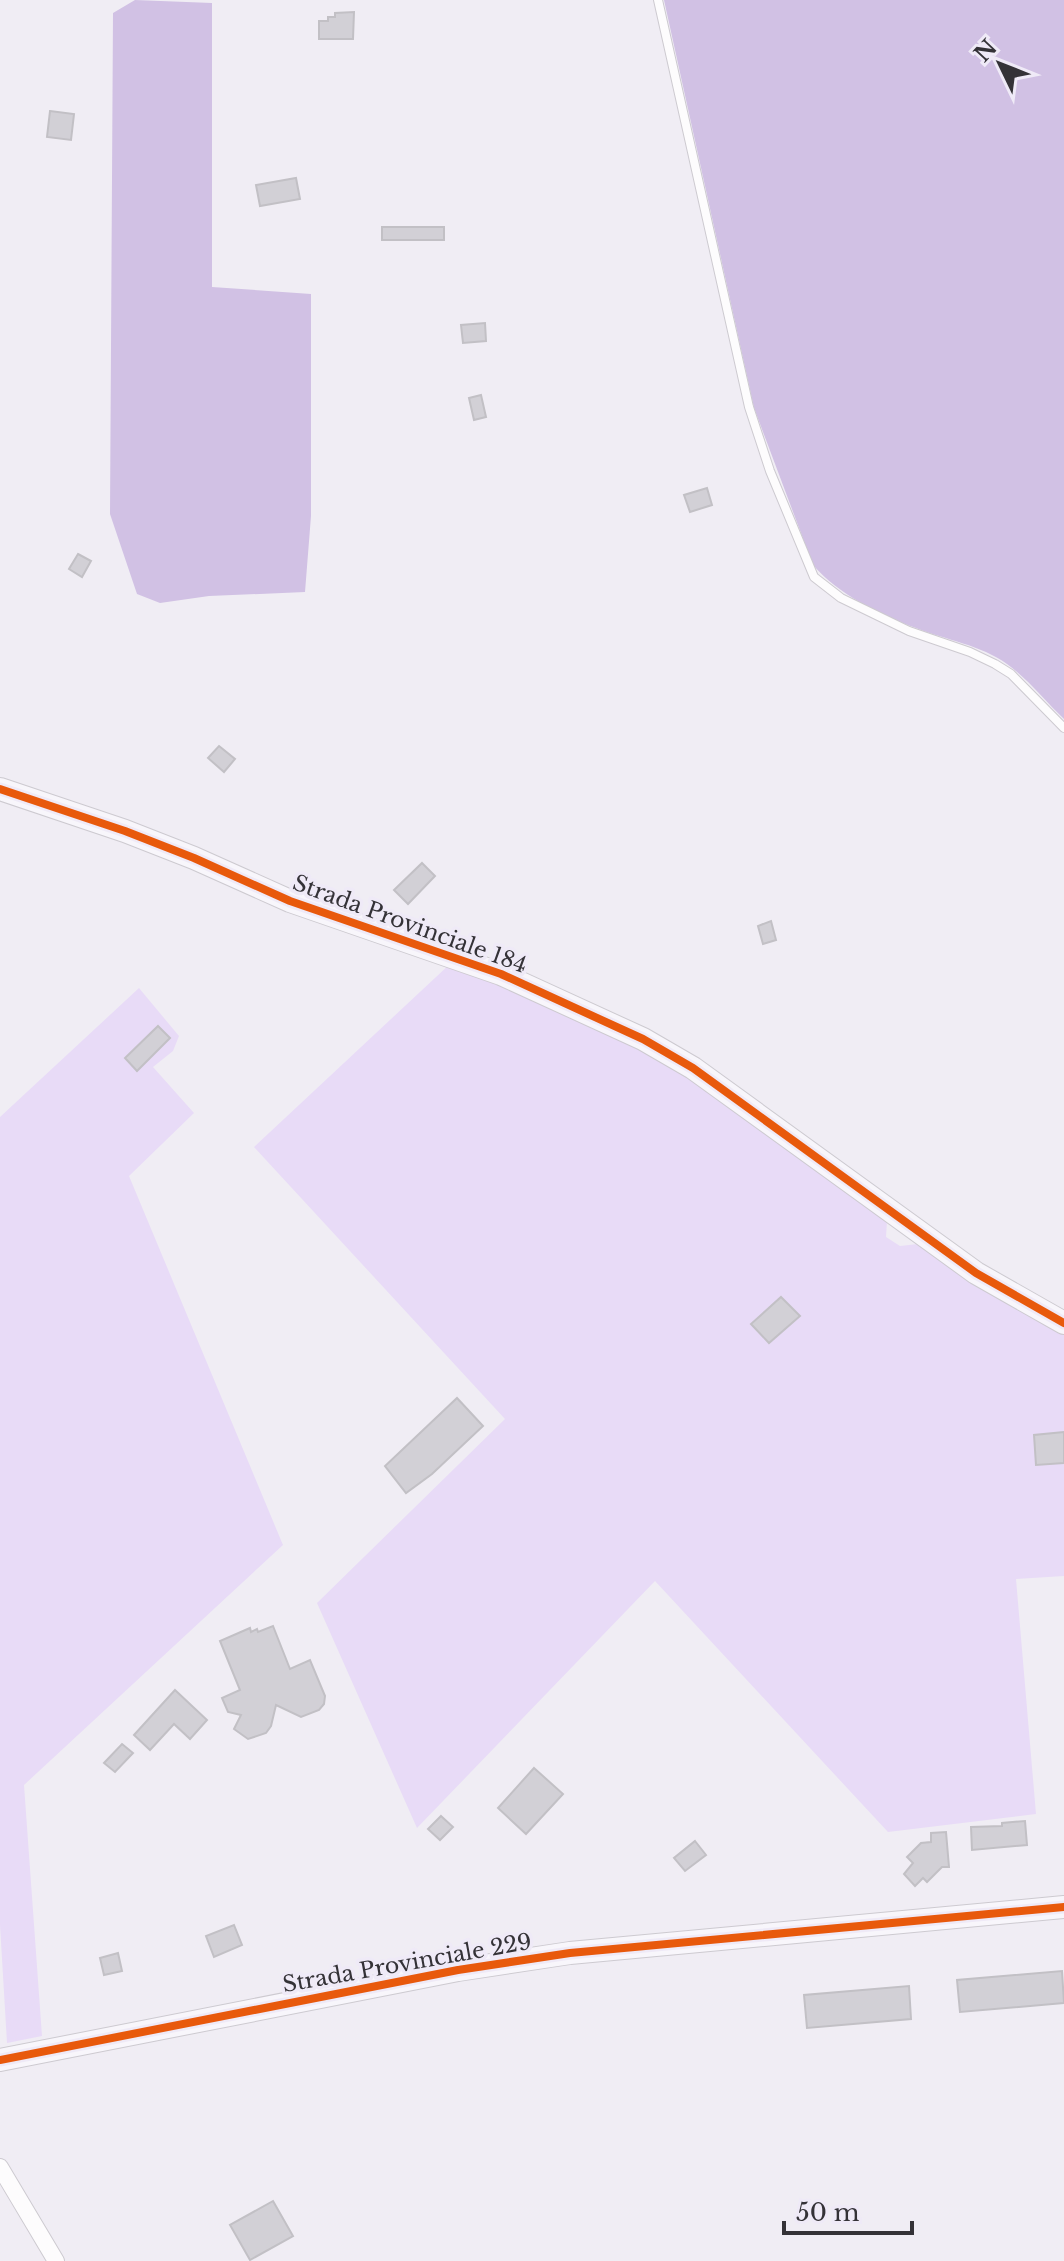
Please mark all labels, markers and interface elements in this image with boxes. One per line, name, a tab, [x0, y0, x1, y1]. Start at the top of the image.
north arrow	[960, 24, 1040, 104]
text: N	[969, 34, 1003, 67]
street label: Strada Provinciale 184	[289, 869, 531, 979]
street label: Strada Provinciale 229	[280, 1928, 534, 1998]
scale bar	[784, 2185, 912, 2235]
text: 50 m	[796, 2198, 860, 2227]

